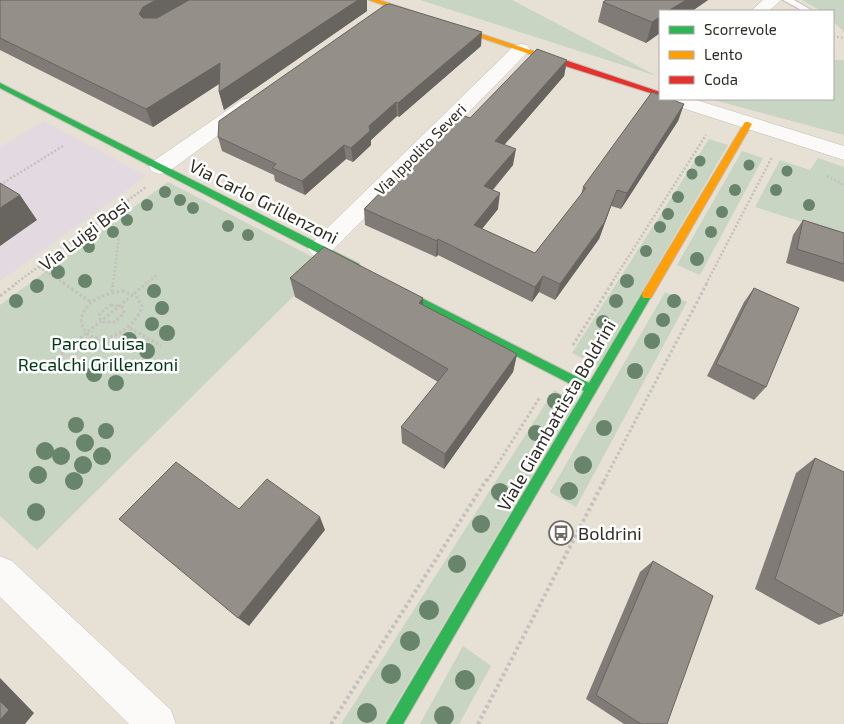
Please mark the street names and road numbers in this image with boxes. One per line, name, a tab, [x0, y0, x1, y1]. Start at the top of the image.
street label: Via Ippolito Severi	[370, 99, 470, 199]
street label: Via Carlo Grillenzoni	[186, 154, 342, 248]
street label: Via Luigi Bosi	[35, 193, 133, 275]
street label: Viale Giambattista Boldrini	[492, 315, 620, 515]

